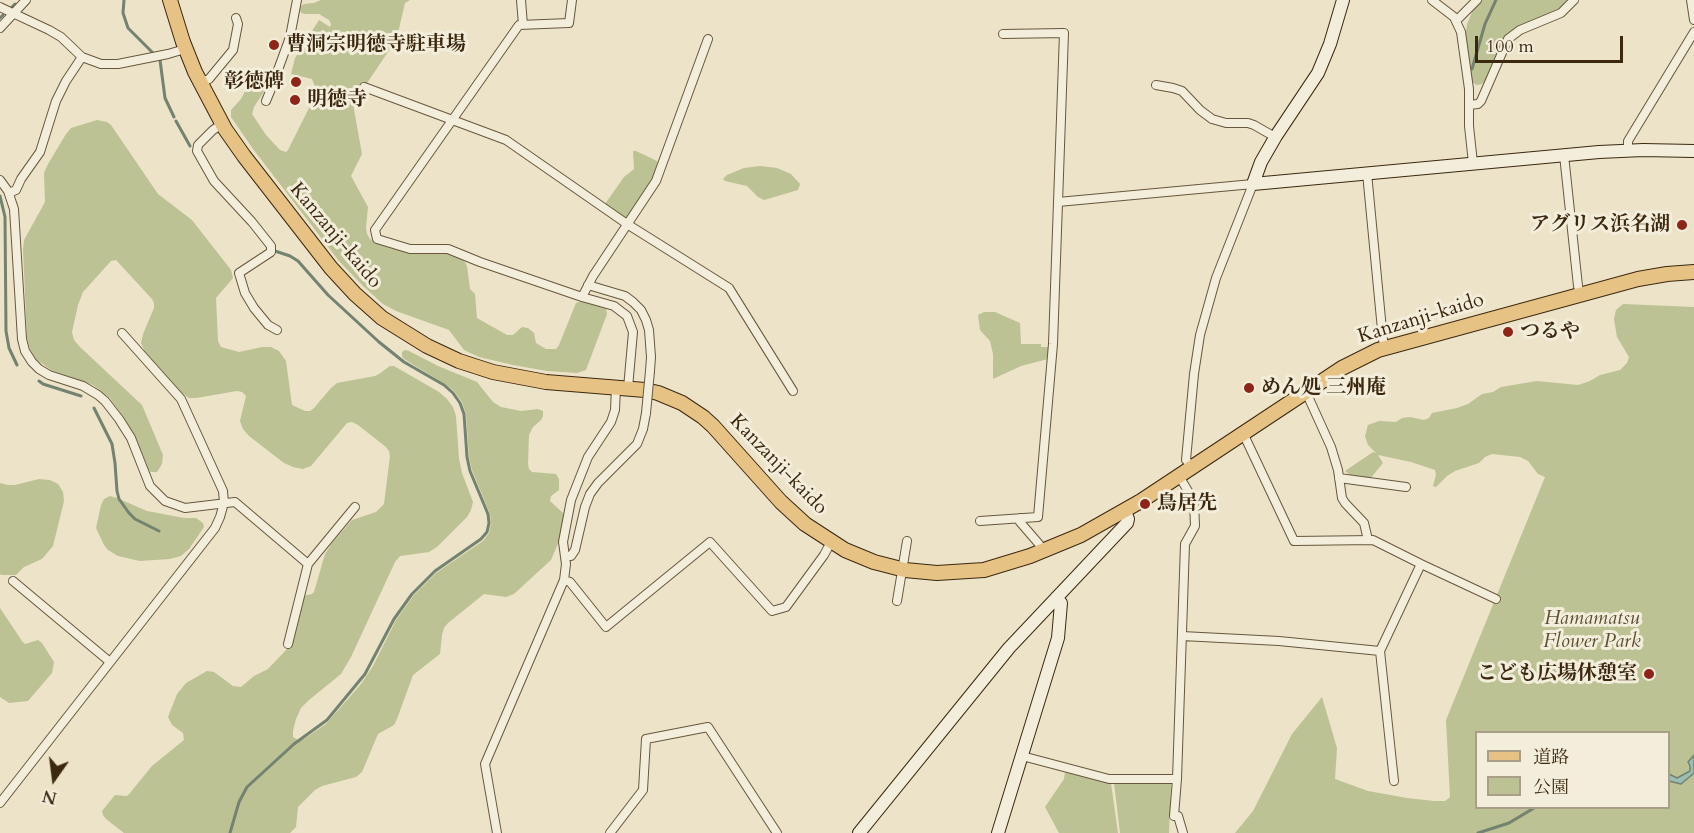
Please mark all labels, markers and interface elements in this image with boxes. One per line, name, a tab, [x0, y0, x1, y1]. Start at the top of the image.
scale bar	[1478, 24, 1626, 62]
place label: 曹洞宗明徳寺駐車場	[286, 33, 466, 57]
text: 100 m	[1486, 34, 1534, 59]
marker: 曹洞宗明徳寺駐車場	[267, 38, 281, 52]
place label: 彰徳碑	[224, 70, 284, 94]
marker: 彰徳碑	[289, 75, 303, 89]
place label: 明徳寺	[307, 88, 367, 112]
marker: 明徳寺	[288, 93, 302, 107]
street label: Kanzanji-kaido	[284, 178, 386, 294]
place label: アグリス浜名湖	[1530, 213, 1670, 237]
marker: アグリス浜名湖	[1675, 218, 1689, 232]
street label: Kanzanji-kaido	[1355, 288, 1487, 350]
place label: つるや	[1520, 320, 1580, 344]
marker: つるや	[1501, 325, 1515, 339]
place label: めん処 三州庵	[1261, 376, 1386, 400]
marker: めん処 三州庵	[1242, 381, 1256, 395]
street label: Kanzanji-kaido	[724, 410, 832, 520]
place label: 鳥居先	[1157, 492, 1217, 516]
marker: 鳥居先	[1138, 497, 1152, 511]
park label: Hamamatsu Flower Park	[1543, 607, 1641, 654]
place label: こども広場休憩室	[1477, 662, 1637, 686]
marker: こども広場休憩室	[1642, 667, 1656, 681]
legend	[1475, 731, 1670, 809]
text: 道路	[1533, 745, 1569, 770]
north arrow	[24, 749, 84, 809]
text: 公園	[1533, 775, 1569, 800]
text: N	[40, 784, 59, 809]

